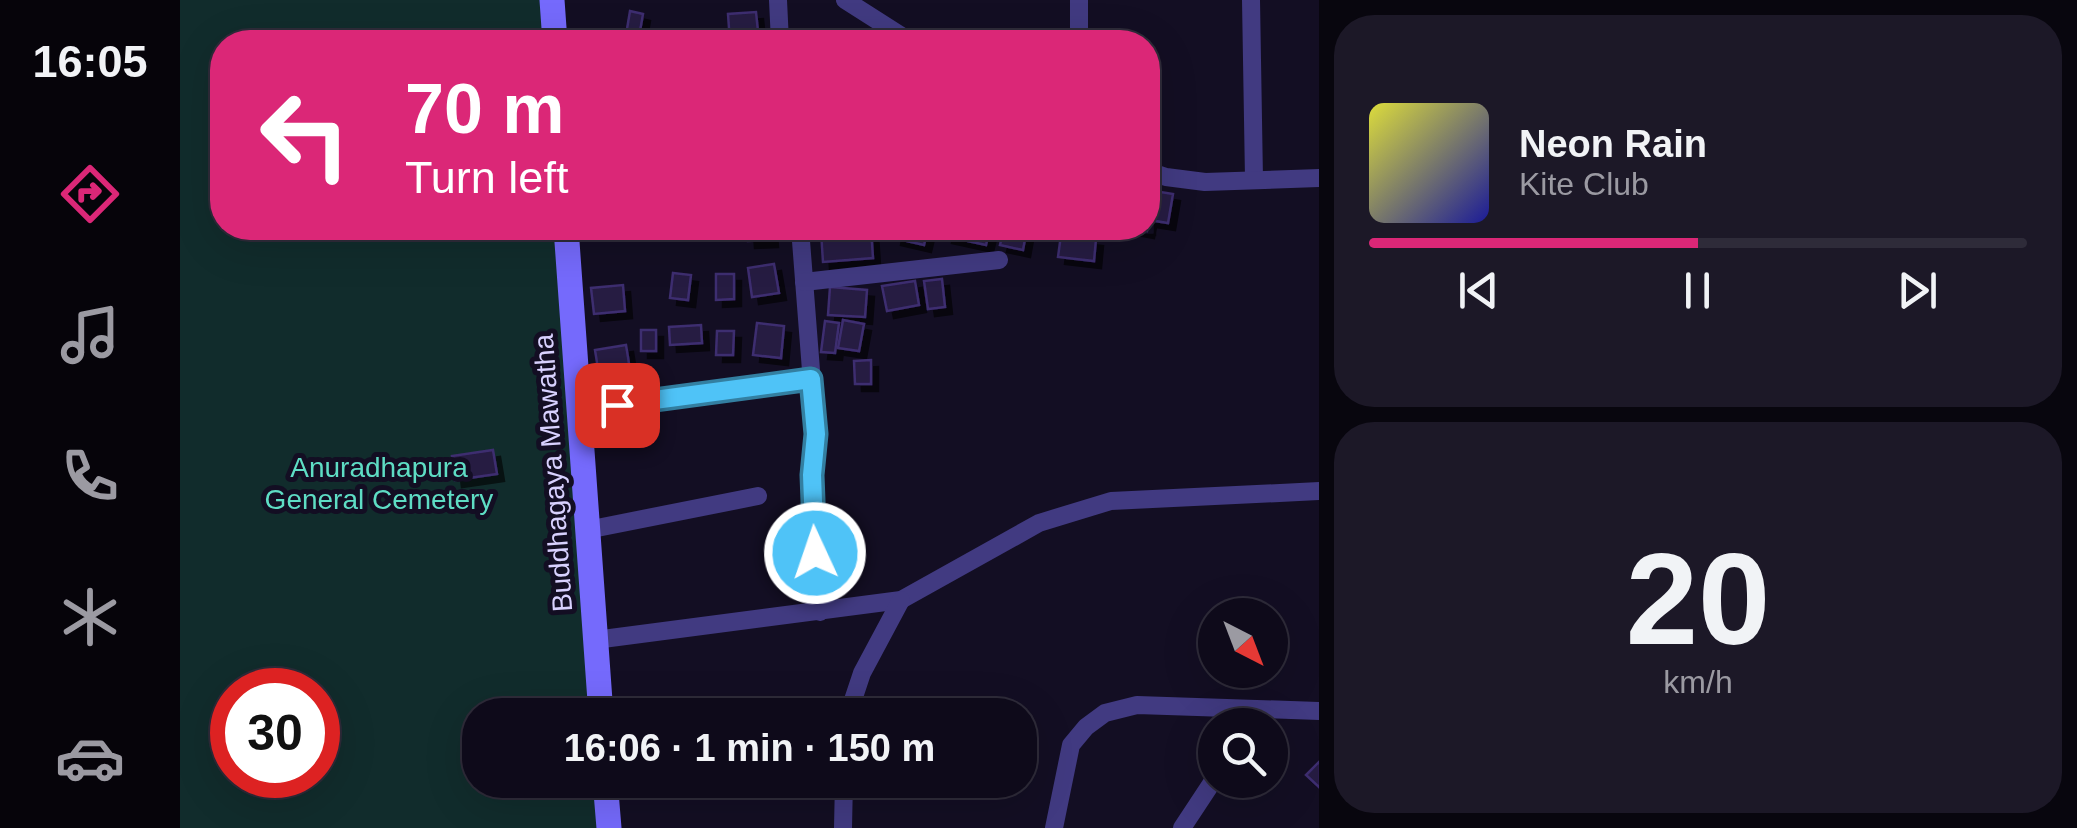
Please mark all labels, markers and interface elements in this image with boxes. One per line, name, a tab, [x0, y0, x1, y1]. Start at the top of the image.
text: 16:05	[32, 36, 148, 87]
icon: left	[240, 70, 370, 200]
text: 70 m	[405, 70, 565, 148]
text: Neon Rain	[1519, 123, 1707, 165]
text: Turn left	[405, 152, 568, 203]
icon: directions	[55, 159, 125, 229]
text: Kite Club	[1519, 166, 1649, 202]
icon: previous	[1451, 263, 1506, 318]
icon: pause	[1670, 263, 1725, 318]
icon: next	[1890, 263, 1945, 318]
icon: music	[55, 300, 125, 370]
street label: Buddhagaya Mawatha	[528, 333, 578, 613]
pin	[575, 363, 660, 448]
icon: arrive	[590, 378, 645, 433]
icon: phone	[55, 441, 125, 511]
park label: Anuradhapura General Cemetery	[265, 452, 493, 515]
position arrow	[763, 501, 867, 605]
text: 20	[1626, 526, 1770, 672]
icon: climate	[55, 582, 125, 652]
north arrow	[1198, 598, 1288, 688]
map controls	[1198, 598, 1288, 798]
text: km/h	[1663, 664, 1733, 700]
speed limit sign: 30	[210, 668, 340, 798]
button: search	[1198, 708, 1288, 798]
icon: car	[55, 723, 125, 793]
text: 16:06 · 1 min · 150 m	[564, 727, 935, 769]

